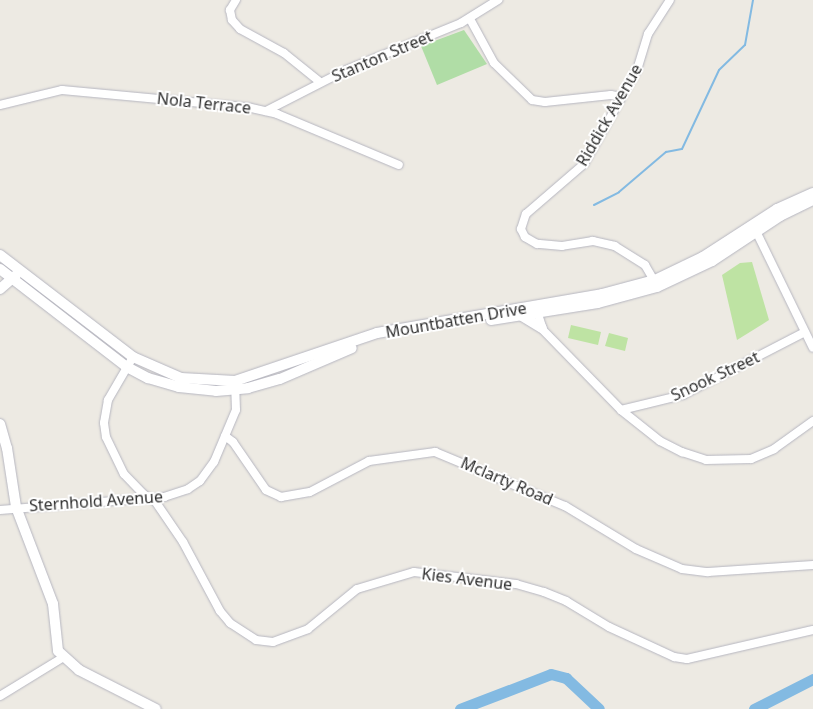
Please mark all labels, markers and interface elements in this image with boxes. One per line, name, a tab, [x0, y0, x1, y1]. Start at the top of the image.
street label: Stanton Street	[329, 26, 435, 86]
street label: Riddick Avenue	[572, 61, 646, 169]
street label: Nola Terrace	[156, 89, 252, 117]
street label: Mountbatten Drive	[384, 298, 528, 342]
street label: Snook Street	[668, 347, 762, 405]
street label: Mclarty Road	[458, 453, 556, 509]
street label: Sternhold Avenue	[29, 487, 163, 515]
street label: Kies Avenue	[421, 564, 513, 594]

